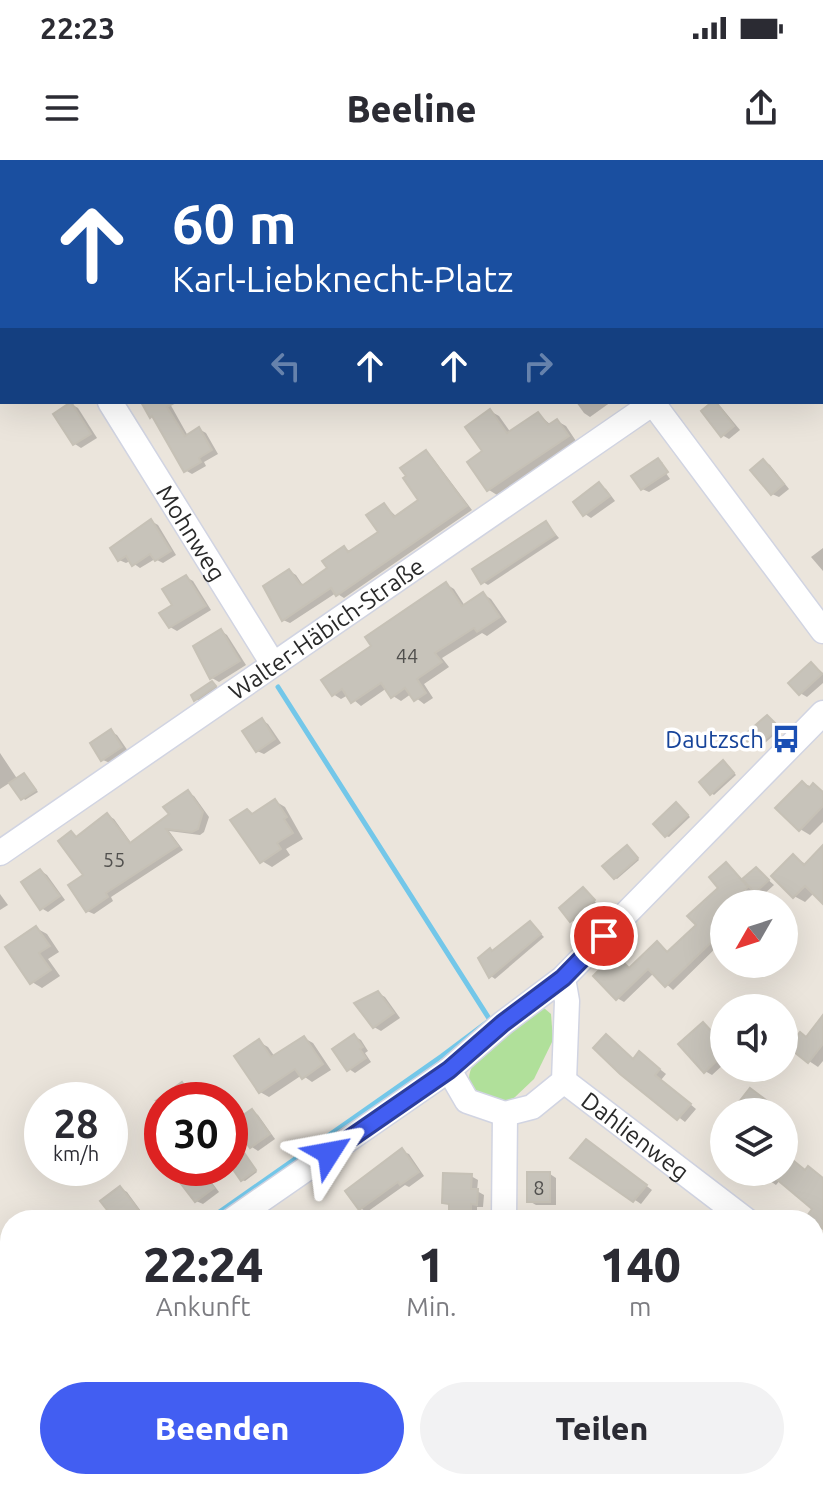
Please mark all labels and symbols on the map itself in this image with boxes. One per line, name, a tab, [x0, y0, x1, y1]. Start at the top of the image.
street label: Mohnweg	[151, 480, 231, 586]
street label: Walter-Häbich-Straße	[223, 552, 429, 705]
house number: 44	[396, 644, 418, 667]
bus stop icon: Dautzsch	[771, 724, 801, 754]
place label: Dautzsch	[665, 726, 764, 753]
house number: 55	[103, 848, 125, 871]
north arrow	[710, 890, 798, 978]
pin	[570, 902, 638, 970]
speed limit sign: 30	[144, 1082, 248, 1186]
street label: Dahlienweg	[577, 1086, 694, 1185]
position arrow	[287, 1111, 371, 1195]
house number: 8	[533, 1176, 545, 1199]

